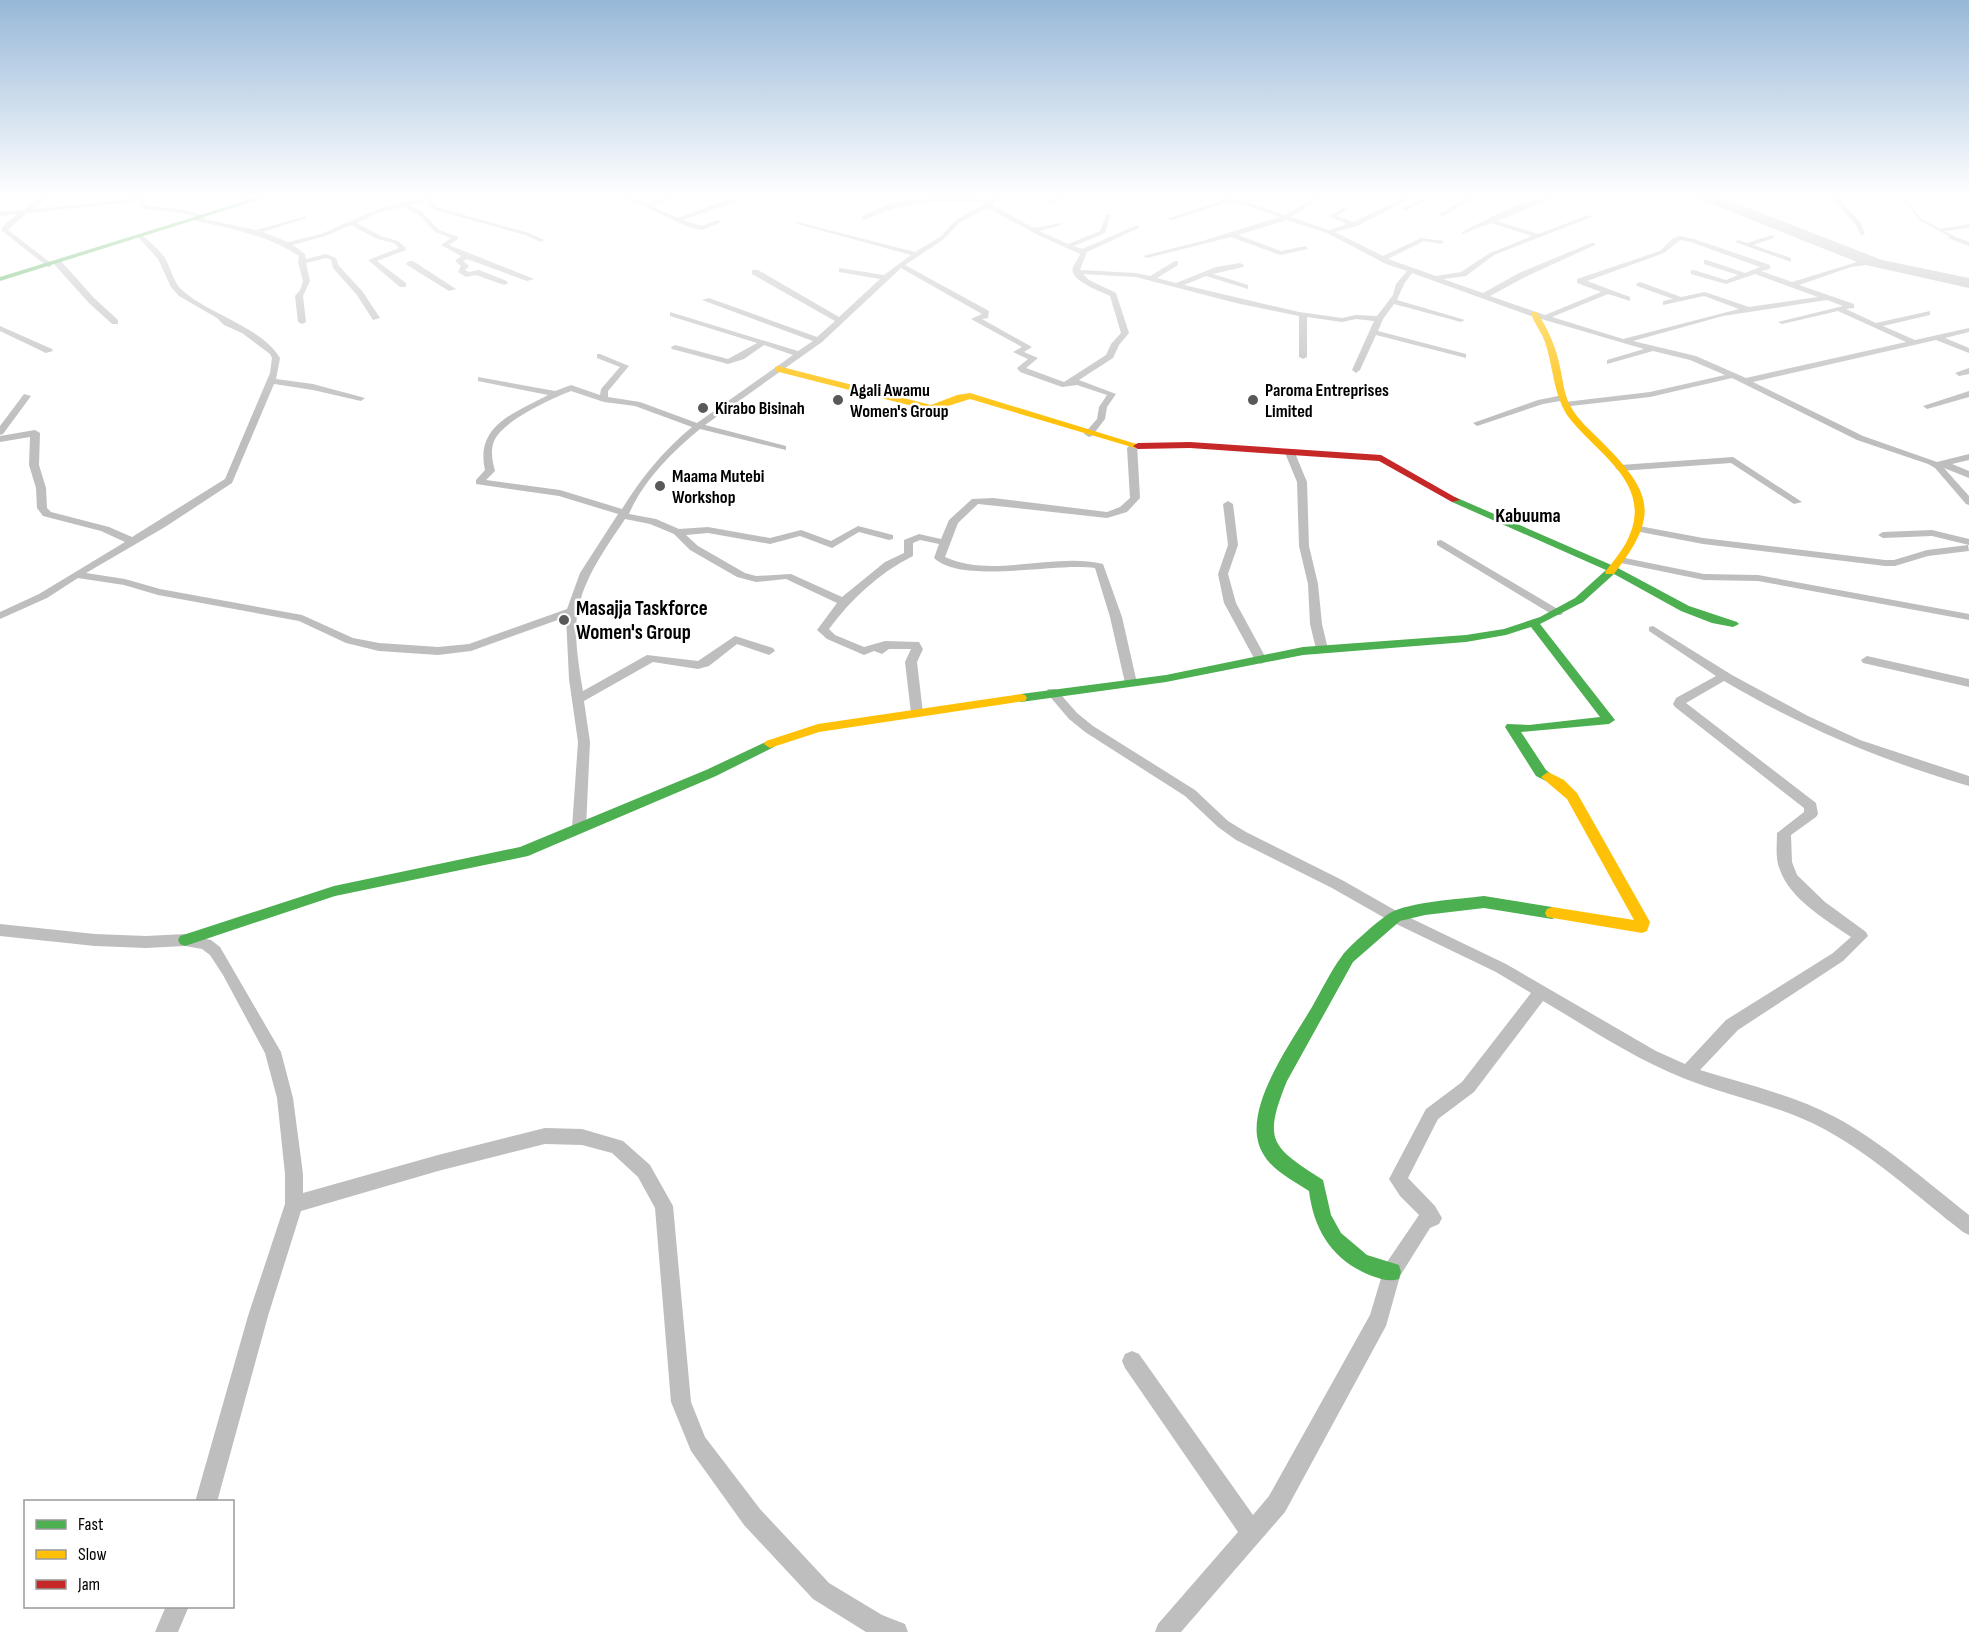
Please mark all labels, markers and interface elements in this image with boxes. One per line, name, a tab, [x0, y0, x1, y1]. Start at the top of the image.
place label: Agali Awamu Women's Group	[849, 380, 949, 422]
place label: Paroma Entreprises Limited	[1265, 380, 1389, 422]
marker: Agali Awamu Women's Group	[831, 393, 845, 407]
marker: Paroma Entreprises Limited	[1246, 393, 1260, 407]
place label: Kirabo Bisinah	[715, 398, 805, 419]
marker: Kirabo Bisinah	[696, 401, 710, 415]
place label: Maama Mutebi Workshop	[672, 466, 764, 508]
marker: Maama Mutebi Workshop	[653, 479, 667, 493]
district label: Kabuuma	[1495, 504, 1561, 528]
place label: Masajja Taskforce Women's Group	[576, 596, 708, 645]
marker: Masajja Taskforce Women's Group	[557, 613, 571, 627]
legend	[24, 1500, 234, 1608]
text: Fast	[78, 1514, 104, 1535]
text: Slow	[78, 1544, 107, 1565]
text: Jam	[77, 1574, 100, 1595]

